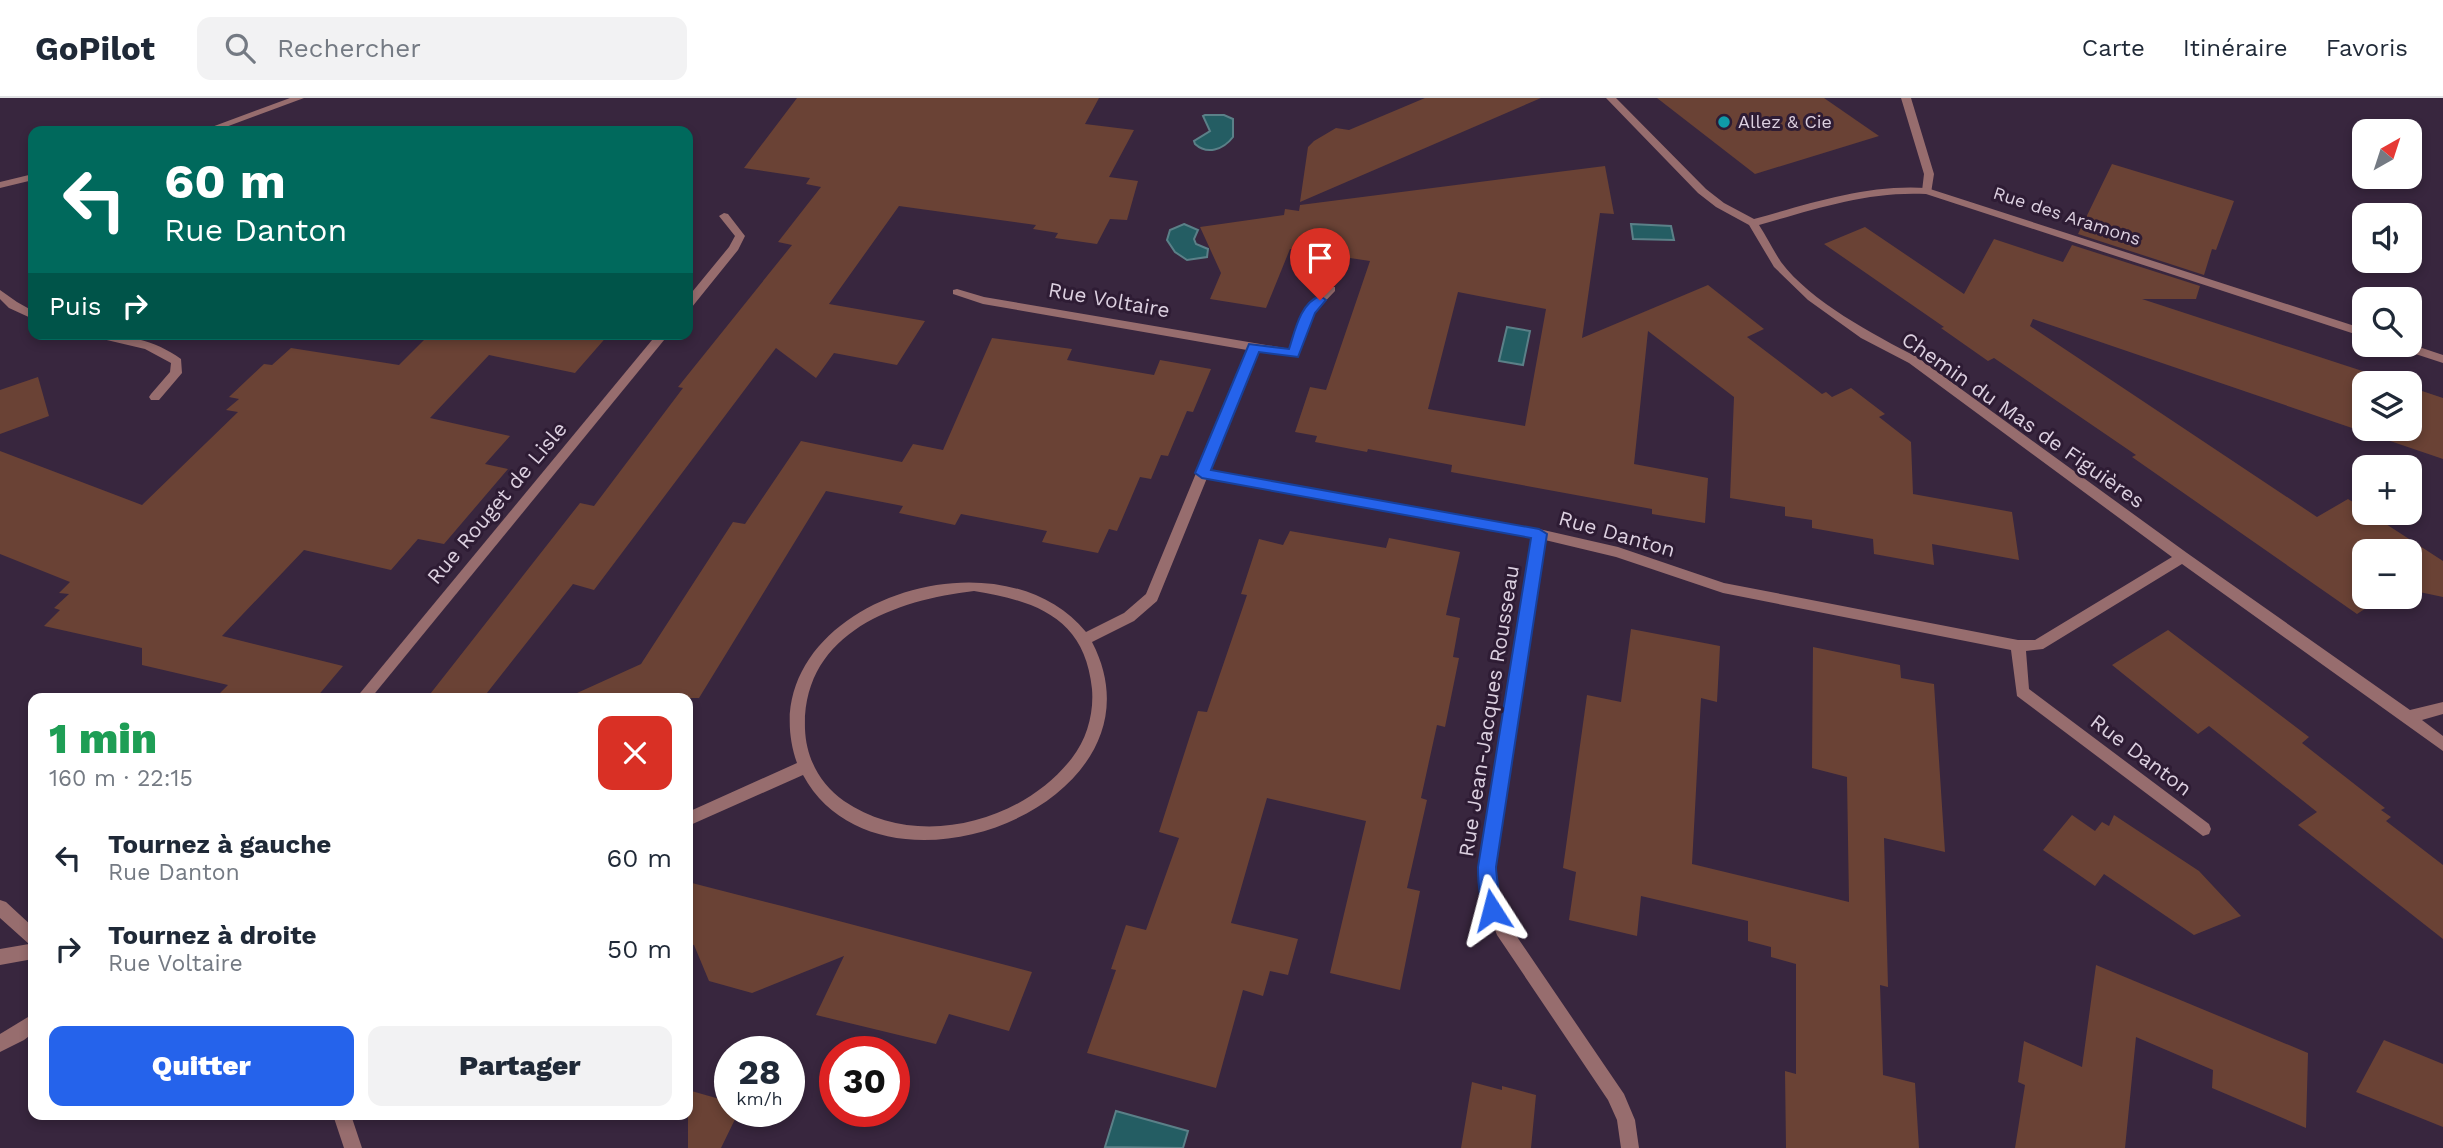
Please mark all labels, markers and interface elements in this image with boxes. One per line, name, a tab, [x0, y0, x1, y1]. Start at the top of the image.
search box	[197, 17, 687, 80]
text: GoPilot	[35, 29, 155, 68]
icon: search	[221, 29, 259, 67]
text: Rechercher	[277, 33, 421, 63]
text: Carte	[2082, 34, 2145, 62]
text: Itinéraire	[2183, 34, 2288, 62]
text: Favoris	[2326, 34, 2408, 62]
place label: Allez & Cie	[1738, 111, 1832, 132]
marker: Allez & Cie	[1716, 114, 1732, 130]
north arrow	[2352, 119, 2422, 189]
map controls	[2352, 119, 2422, 609]
text: 60 m	[164, 152, 286, 210]
icon: left	[49, 154, 140, 245]
street label: Rue des Aramons	[1991, 182, 2144, 249]
button: sound	[2352, 203, 2422, 273]
text: Rue Danton	[164, 211, 347, 249]
pin	[1290, 228, 1350, 300]
icon: arrive	[1301, 239, 1339, 277]
street label: Rue Voltaire	[1046, 277, 1172, 323]
icon: right	[116, 287, 154, 325]
button: search	[2352, 287, 2422, 357]
text: Puis	[49, 291, 102, 321]
street label: Chemin du Mas de Figuières	[1897, 326, 2149, 513]
button: layers	[2352, 371, 2422, 441]
street label: Rue Rouget de Lisle	[421, 416, 572, 589]
button: +	[2352, 455, 2422, 525]
street label: Rue Danton	[1556, 505, 1678, 562]
button: −	[2352, 539, 2422, 609]
street label: Rue Jean-Jacques Rousseau	[1453, 563, 1524, 858]
street label: Rue Danton	[2086, 708, 2197, 801]
text: 1 min	[49, 714, 157, 763]
button: close	[598, 716, 672, 790]
text: 160 m · 22:15	[49, 765, 193, 792]
text: Tournez à gauche	[108, 829, 331, 859]
icon: left	[49, 839, 87, 877]
text: 60 m	[606, 843, 672, 873]
text: Rue Danton	[108, 859, 240, 886]
position arrow	[1455, 873, 1529, 947]
text: Tournez à droite	[108, 920, 317, 950]
icon: right	[49, 930, 87, 968]
text: 50 m	[607, 934, 672, 964]
text: Rue Voltaire	[108, 950, 243, 977]
button: Quitter	[49, 1026, 354, 1106]
button: Partager	[368, 1026, 672, 1106]
speed limit sign: 30	[819, 1036, 910, 1127]
text: 28	[738, 1051, 781, 1093]
text: km/h	[736, 1088, 783, 1109]

